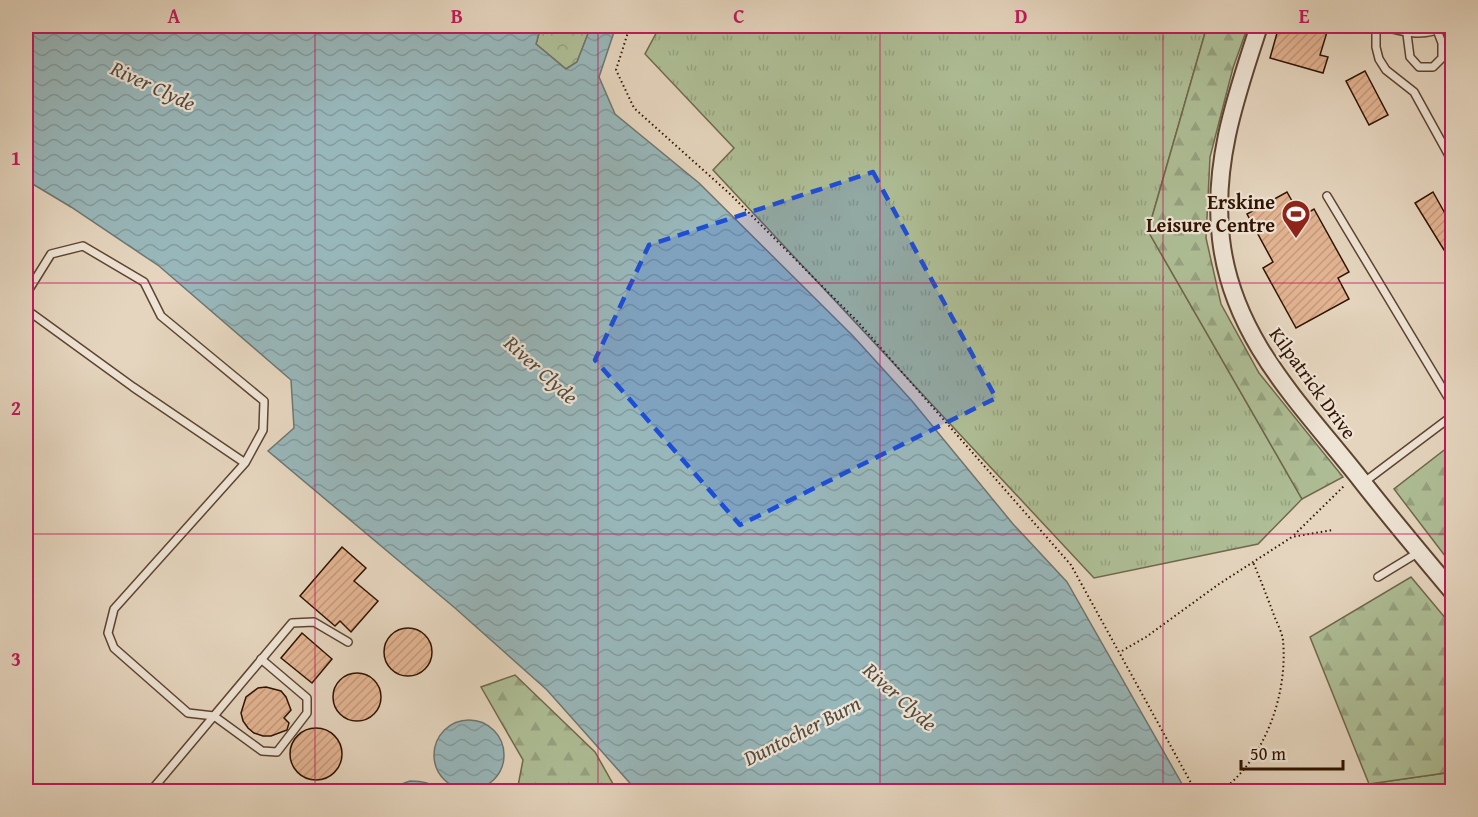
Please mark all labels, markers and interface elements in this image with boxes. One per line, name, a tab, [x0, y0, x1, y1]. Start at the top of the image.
text: A	[168, 1, 181, 30]
text: B	[451, 1, 463, 30]
text: C	[733, 1, 745, 30]
text: D	[1014, 1, 1028, 30]
text: E	[1299, 1, 1310, 30]
water label: River Clyde	[105, 52, 201, 119]
text: 1	[11, 143, 21, 172]
place label: Erskine Leisure Centre	[1146, 187, 1275, 239]
sports icon: Erskine Leisure Centre	[1280, 198, 1312, 240]
street label: Kilpatrick Drive	[1263, 321, 1364, 445]
water label: River Clyde	[497, 327, 585, 411]
text: 2	[11, 393, 21, 422]
text: 3	[11, 644, 21, 673]
water label: River Clyde	[856, 654, 944, 738]
water label: Duntocher Burn	[737, 688, 866, 774]
scale bar	[1241, 733, 1343, 771]
text: 50 m	[1250, 740, 1286, 767]

